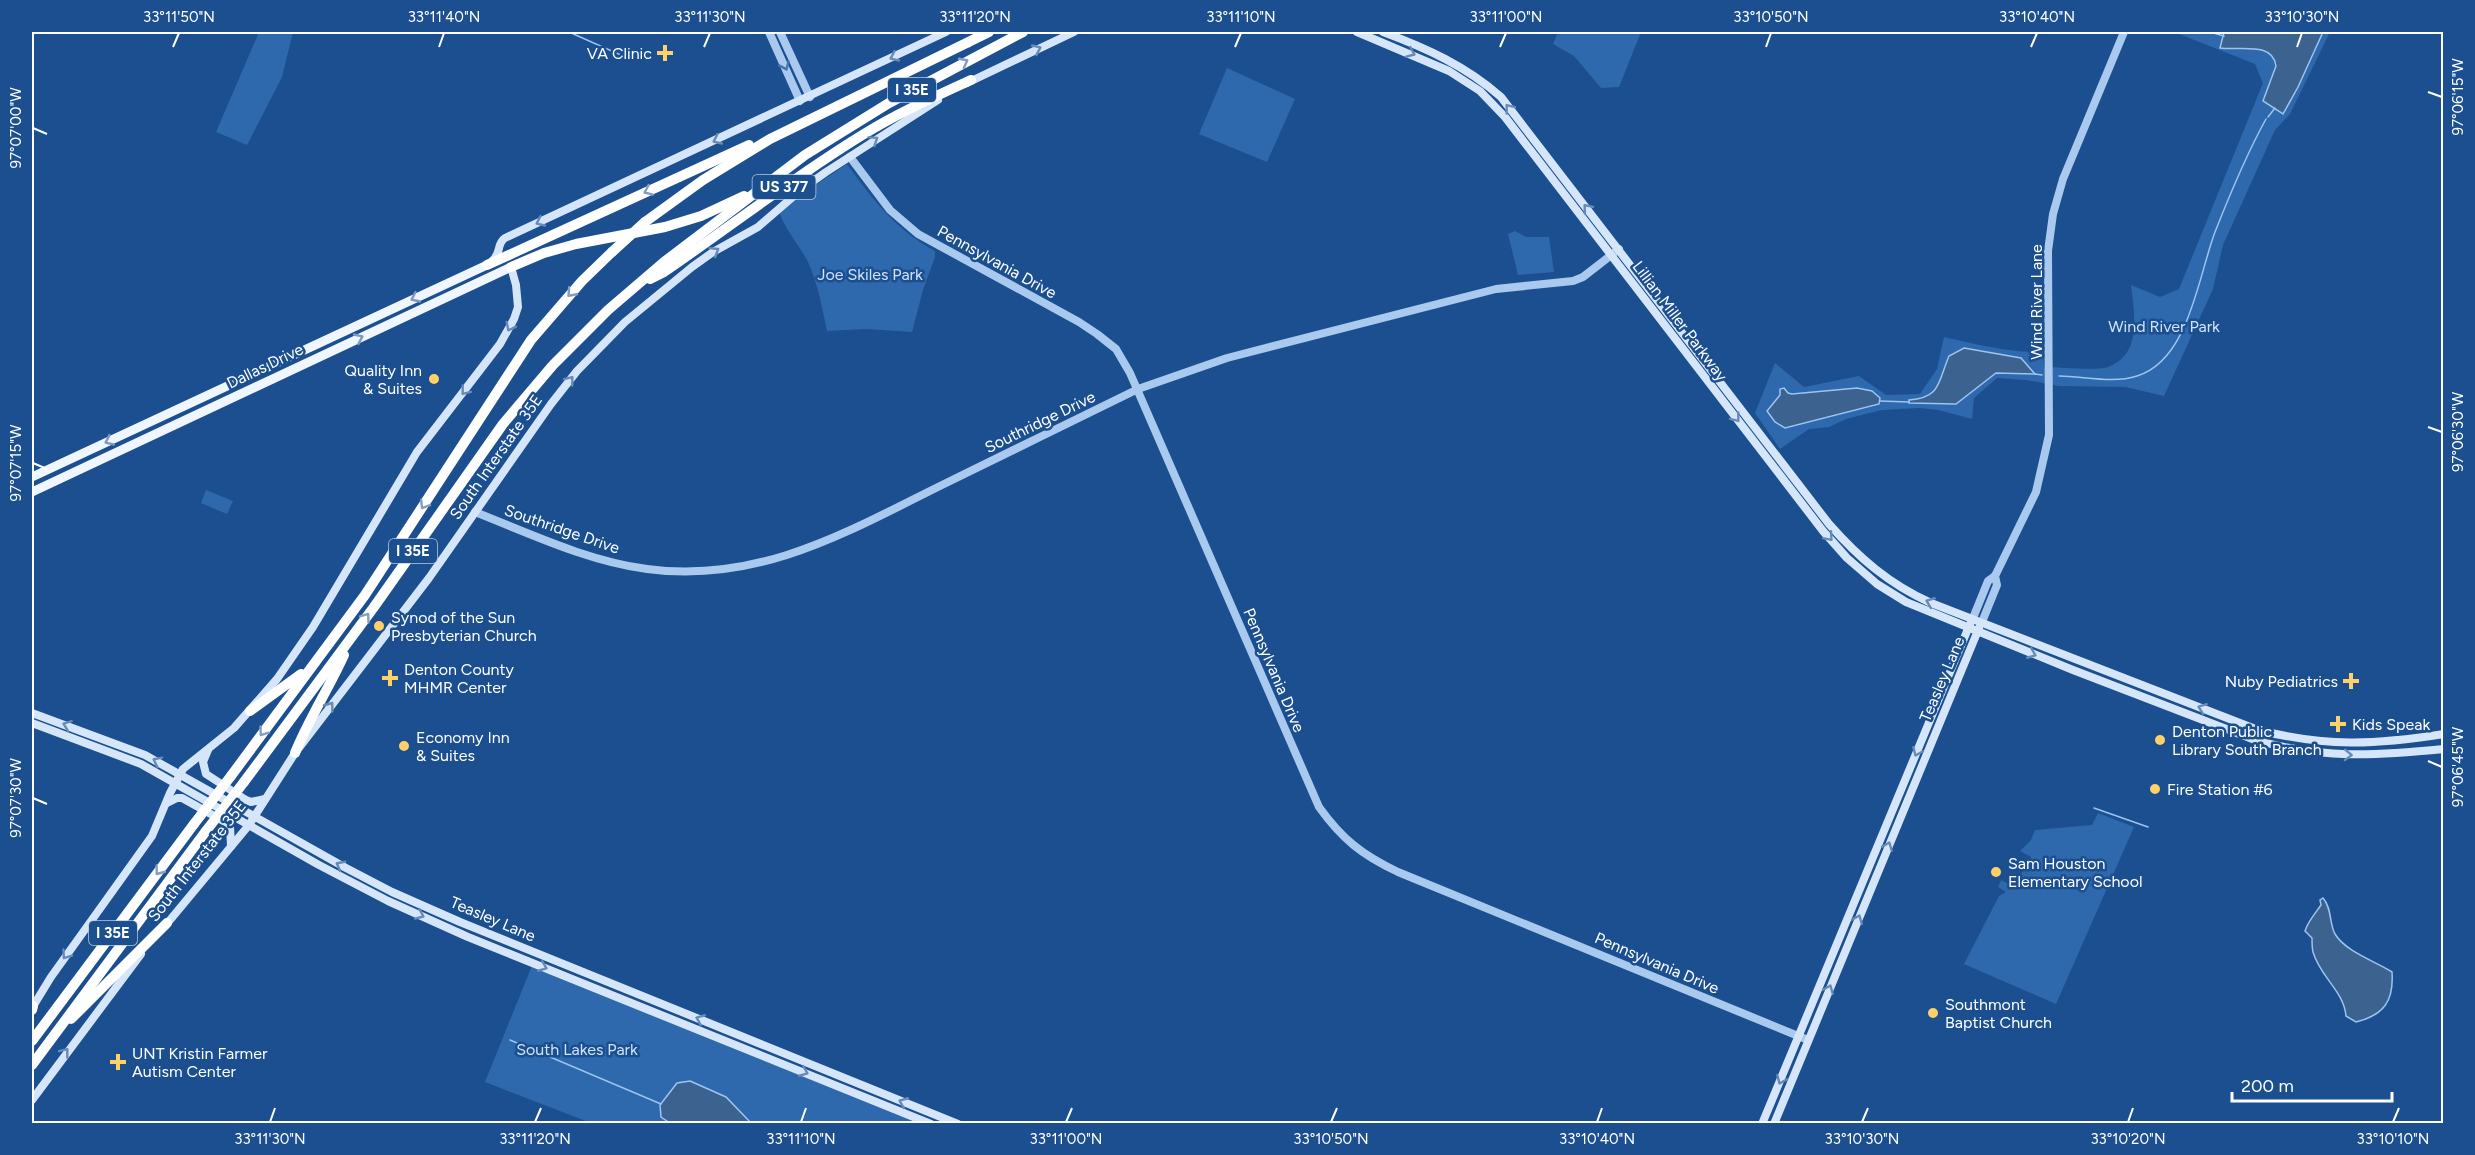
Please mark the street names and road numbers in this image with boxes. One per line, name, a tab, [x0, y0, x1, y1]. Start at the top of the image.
road number: I 35E	[888, 78, 936, 102]
road number: US 377	[752, 175, 816, 199]
street label: Pennsylvania Drive	[934, 221, 1060, 303]
street label: Wind River Lane	[2027, 244, 2046, 360]
street label: Lillian Miller Parkway	[1629, 257, 1732, 385]
street label: Dallas Drive	[224, 339, 307, 393]
street label: Southridge Drive	[982, 387, 1099, 457]
street label: South Interstate 35E	[446, 391, 546, 523]
street label: Southridge Drive	[502, 500, 622, 558]
road number: I 35E	[389, 539, 437, 563]
street label: Pennsylvania Drive	[1239, 605, 1309, 735]
street label: Teasley Lane	[1916, 633, 1969, 724]
street label: South Interstate 35E	[144, 797, 250, 925]
street label: Teasley Lane	[448, 893, 539, 946]
road number: I 35E	[89, 921, 137, 945]
street label: Pennsylvania Drive	[1592, 928, 1722, 998]

